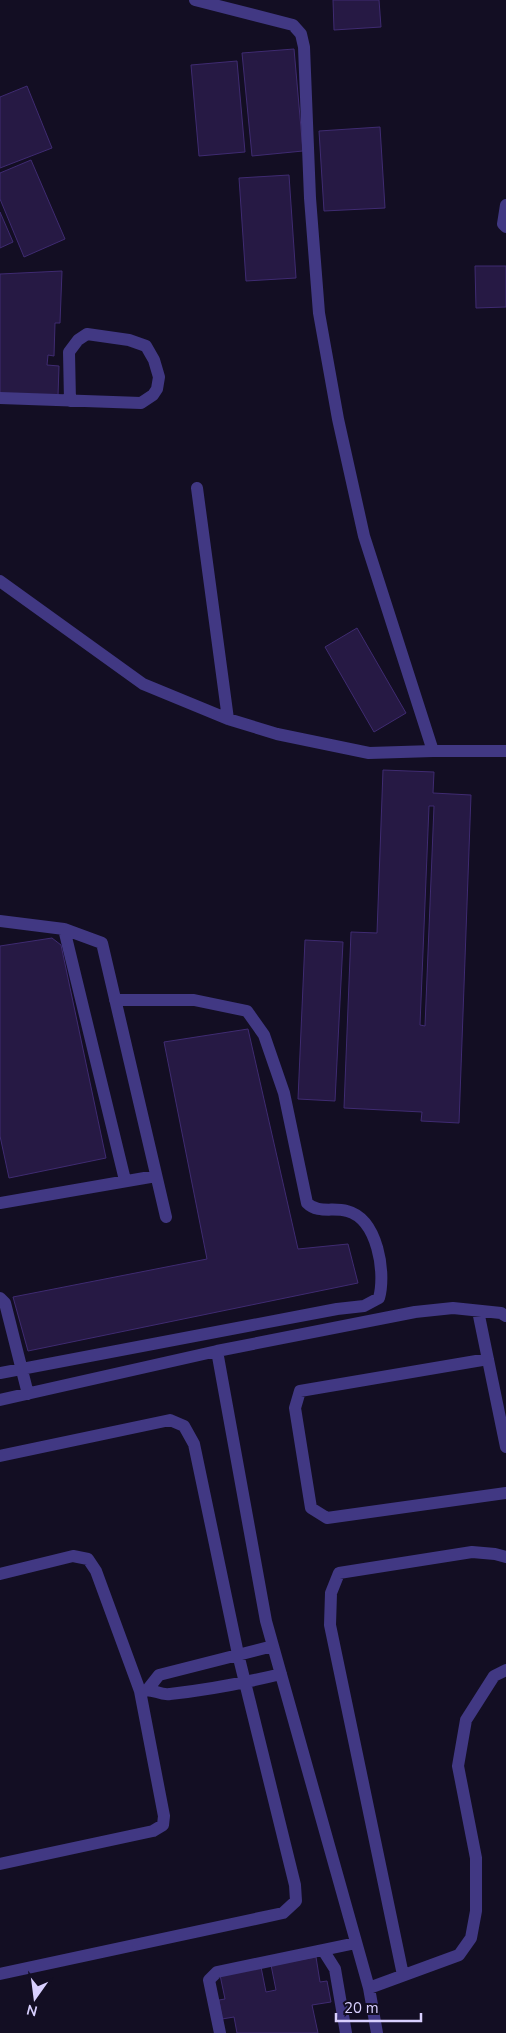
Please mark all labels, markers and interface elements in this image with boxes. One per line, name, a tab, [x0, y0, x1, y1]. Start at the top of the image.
north arrow	[10, 1973, 60, 2023]
scale bar	[336, 1990, 421, 2022]
text: 20 m	[344, 1998, 379, 2018]
text: N	[25, 2000, 39, 2021]

